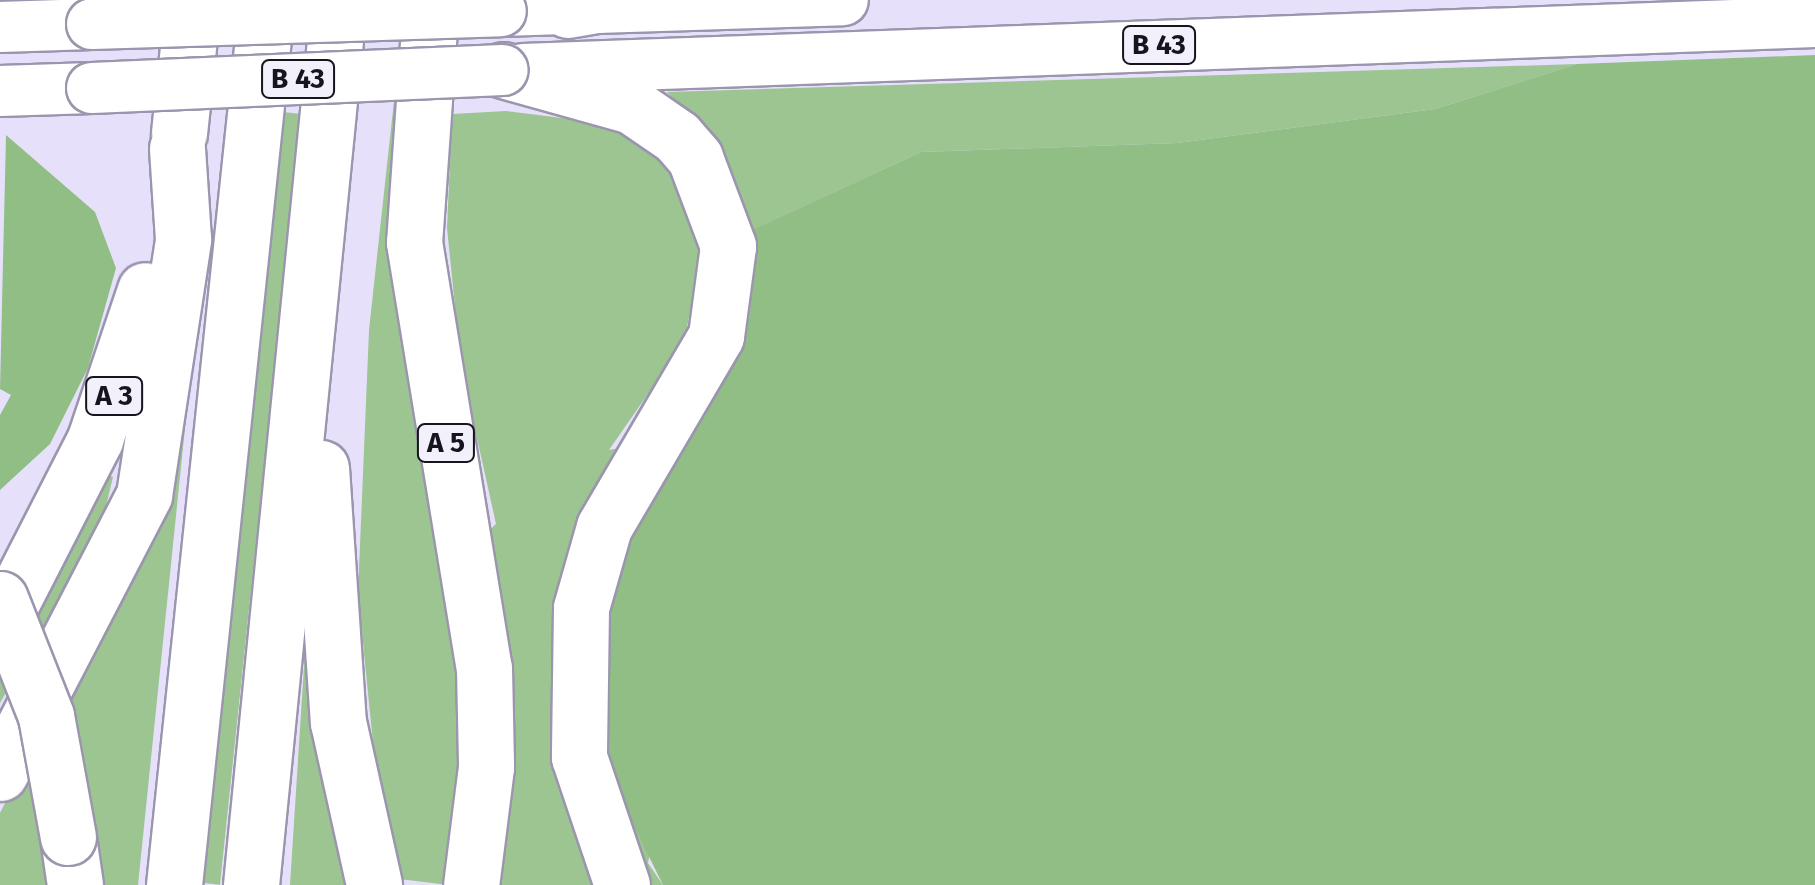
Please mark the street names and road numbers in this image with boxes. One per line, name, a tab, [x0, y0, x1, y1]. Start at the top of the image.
road number: B 43	[1122, 22, 1196, 68]
road number: B 43	[260, 56, 336, 102]
road number: A 3	[84, 373, 144, 419]
road number: A 5	[416, 420, 476, 466]

